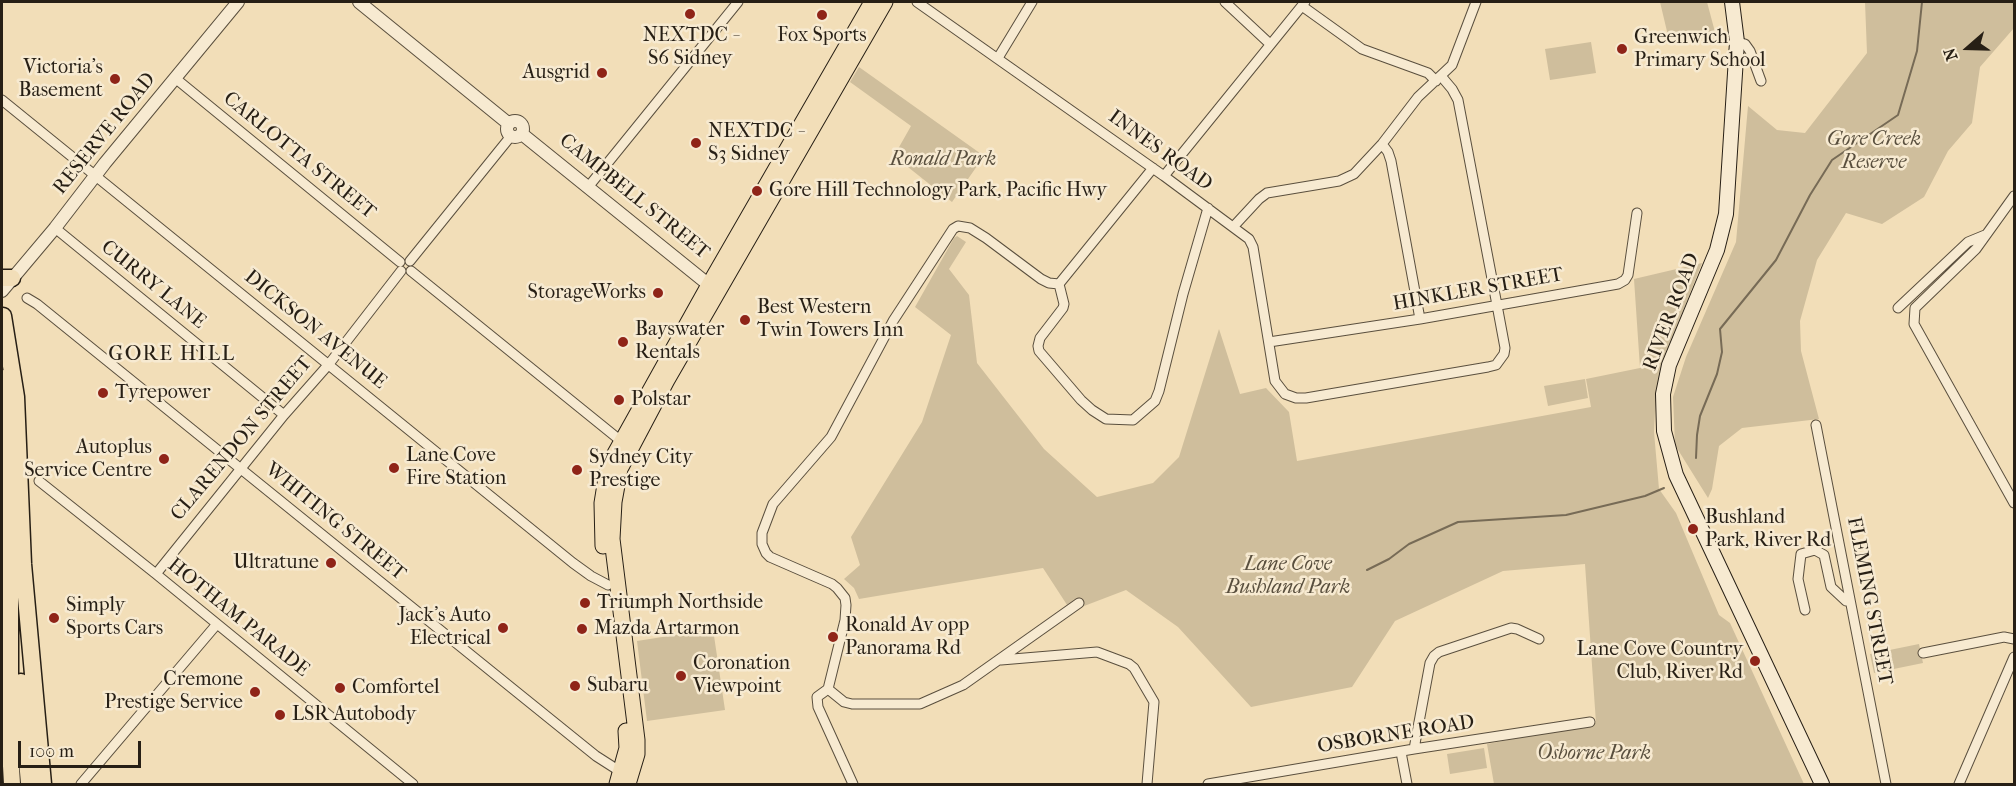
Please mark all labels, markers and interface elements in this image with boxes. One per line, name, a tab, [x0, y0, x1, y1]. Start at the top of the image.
marker: NEXTDC - S6 Sidney	[683, 7, 697, 21]
marker: Fox Sports	[815, 8, 829, 22]
north arrow	[1938, 18, 1998, 78]
place label: NEXTDC - S6 Sidney	[643, 24, 737, 71]
place label: Fox Sports	[777, 24, 867, 48]
place label: Greenwich Primary School	[1634, 26, 1766, 73]
marker: Greenwich Primary School	[1615, 42, 1629, 56]
text: N	[1940, 45, 1962, 63]
place label: Victoria's Basement	[18, 56, 103, 103]
place label: Ausgrid	[523, 61, 590, 85]
marker: Ausgrid	[595, 66, 609, 80]
street label: RESERVE ROAD	[49, 68, 161, 200]
marker: Victoria's Basement	[108, 72, 122, 86]
street label: CARLOTTA STREET	[218, 87, 380, 225]
street label: INNES ROAD	[1103, 105, 1217, 197]
place label: NEXTDC - S3 Sidney	[708, 120, 803, 167]
park label: Gore Creek Reserve	[1827, 128, 1921, 175]
street label: CAMPBELL STREET	[554, 129, 714, 265]
marker: NEXTDC - S3 Sidney	[689, 136, 703, 150]
park label: Ronald Park	[890, 148, 996, 172]
place label: Gore Hill Technology Park, Pacific Hwy	[769, 179, 1107, 203]
marker: Gore Hill Technology Park, Pacific Hwy	[750, 184, 764, 198]
street label: CURRY LANE	[96, 236, 210, 334]
street label: RIVER ROAD	[1639, 250, 1705, 374]
street label: HINKLER STREET	[1391, 263, 1565, 317]
street label: DICKSON AVENUE	[239, 265, 391, 395]
place label: StorageWorks	[528, 281, 646, 305]
marker: StorageWorks	[651, 286, 665, 300]
place label: Best Western Twin Towers Inn	[757, 296, 904, 343]
marker: Best Western Twin Towers Inn	[738, 313, 752, 327]
place label: Bayswater Rentals	[635, 318, 724, 365]
marker: Bayswater Rentals	[616, 335, 630, 349]
district label: GORE HILL	[108, 342, 236, 368]
street label: CLARENDON STREET	[166, 352, 318, 526]
place label: Tyrepower	[115, 381, 210, 405]
marker: Tyrepower	[96, 386, 110, 400]
place label: Polstar	[631, 388, 690, 412]
marker: Polstar	[612, 393, 626, 407]
place label: Autoplus Service Centre	[24, 436, 152, 483]
place label: Lane Cove Fire Station	[406, 444, 506, 491]
place label: Sydney City Prestige	[589, 446, 693, 493]
marker: Autoplus Service Centre	[157, 452, 171, 466]
street label: WHITING STREET	[260, 458, 410, 586]
marker: Lane Cove Fire Station	[387, 461, 401, 475]
marker: Sydney City Prestige	[570, 463, 584, 477]
place label: Bushland Park, River Rd	[1705, 506, 1831, 553]
street label: FLEMING STREET	[1841, 515, 1897, 687]
marker: Bushland Park, River Rd	[1686, 522, 1700, 536]
place label: Ultratune	[233, 551, 319, 575]
park label: Lane Cove Bushland Park	[1226, 553, 1350, 600]
street label: HOTHAM PARADE	[162, 554, 314, 682]
marker: Ultratune	[324, 556, 338, 570]
place label: Triumph Northside	[597, 591, 763, 615]
place label: Simply Sports Cars	[66, 594, 163, 641]
marker: Triumph Northside	[578, 596, 592, 610]
place label: Jack's Auto Electrical	[398, 604, 491, 651]
marker: Simply Sports Cars	[47, 611, 61, 625]
place label: Ronald Av opp Panorama Rd	[845, 614, 969, 661]
place label: Mazda Artarmon	[594, 617, 739, 641]
marker: Jack's Auto Electrical	[496, 621, 510, 635]
marker: Mazda Artarmon	[575, 622, 589, 636]
marker: Ronald Av opp Panorama Rd	[826, 630, 840, 644]
place label: Lane Cove Country Club, River Rd	[1576, 638, 1743, 685]
place label: Coronation Viewpoint	[693, 652, 790, 699]
marker: Lane Cove Country Club, River Rd	[1748, 654, 1762, 668]
place label: Cremone Prestige Service	[104, 668, 243, 715]
marker: Coronation Viewpoint	[674, 669, 688, 683]
place label: Subaru	[587, 674, 648, 698]
place label: Comfortel	[352, 676, 439, 700]
marker: Subaru	[568, 679, 582, 693]
marker: Comfortel	[333, 681, 347, 695]
marker: Cremone Prestige Service	[248, 685, 262, 699]
place label: LSR Autobody	[292, 703, 416, 727]
marker: LSR Autobody	[273, 708, 287, 722]
street label: OSBORNE ROAD	[1316, 711, 1476, 759]
scale bar	[21, 729, 144, 767]
text: 100 m	[29, 741, 74, 762]
park label: Osborne Park	[1537, 742, 1651, 766]

